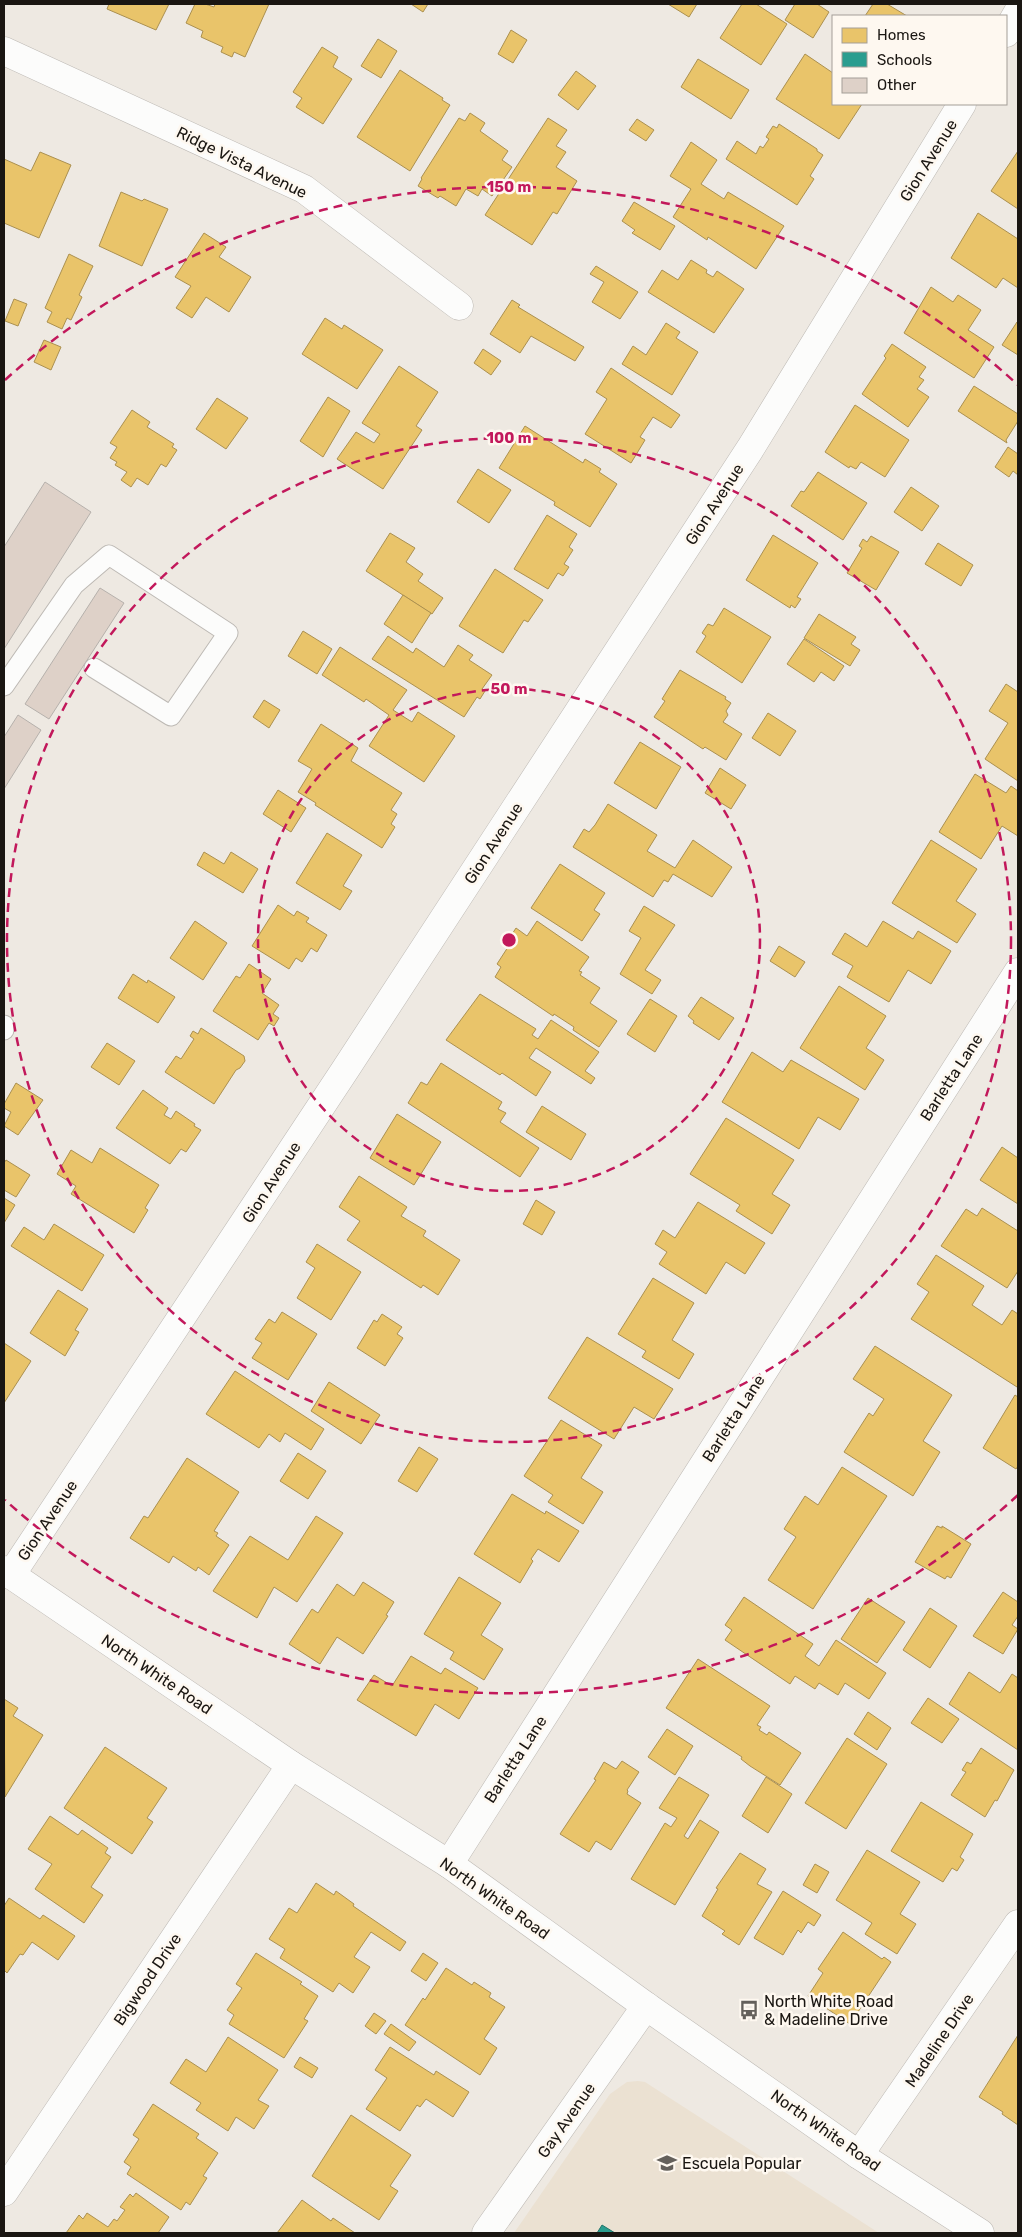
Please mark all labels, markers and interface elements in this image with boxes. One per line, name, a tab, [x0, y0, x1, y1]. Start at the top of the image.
legend	[832, 15, 1007, 105]
text: Homes	[877, 26, 926, 44]
text: Schools	[877, 51, 933, 69]
text: Other	[877, 76, 917, 94]
street label: Gion Avenue	[896, 116, 961, 205]
street label: Ridge Vista Avenue	[173, 123, 310, 202]
text: 150 m	[487, 178, 531, 196]
text: 100 m	[487, 429, 531, 447]
street label: Gion Avenue	[681, 460, 748, 549]
text: 50 m	[491, 680, 527, 698]
street label: Gion Avenue	[460, 799, 527, 888]
centre of rings	[500, 931, 518, 949]
street label: Barletta Lane	[916, 1030, 987, 1124]
street label: Gion Avenue	[238, 1138, 305, 1227]
street label: Barletta Lane	[698, 1371, 769, 1465]
street label: Gion Avenue	[13, 1476, 81, 1564]
street label: North White Road	[98, 1630, 216, 1719]
street label: Barletta Lane	[480, 1712, 551, 1806]
street label: North White Road	[436, 1853, 553, 1943]
street label: Bigwood Drive	[110, 1930, 185, 2029]
street label: Madeline Drive	[901, 1990, 978, 2091]
place label: North White Road & Madeline Drive	[764, 1992, 894, 2029]
bus stop icon: North White Road & Madeline Drive	[738, 1999, 760, 2021]
street label: Gay Avenue	[534, 2079, 599, 2162]
street label: North White Road	[767, 2085, 884, 2175]
school or university icon: Escuela Popular	[656, 2152, 678, 2174]
place label: Escuela Popular	[682, 2154, 801, 2173]

